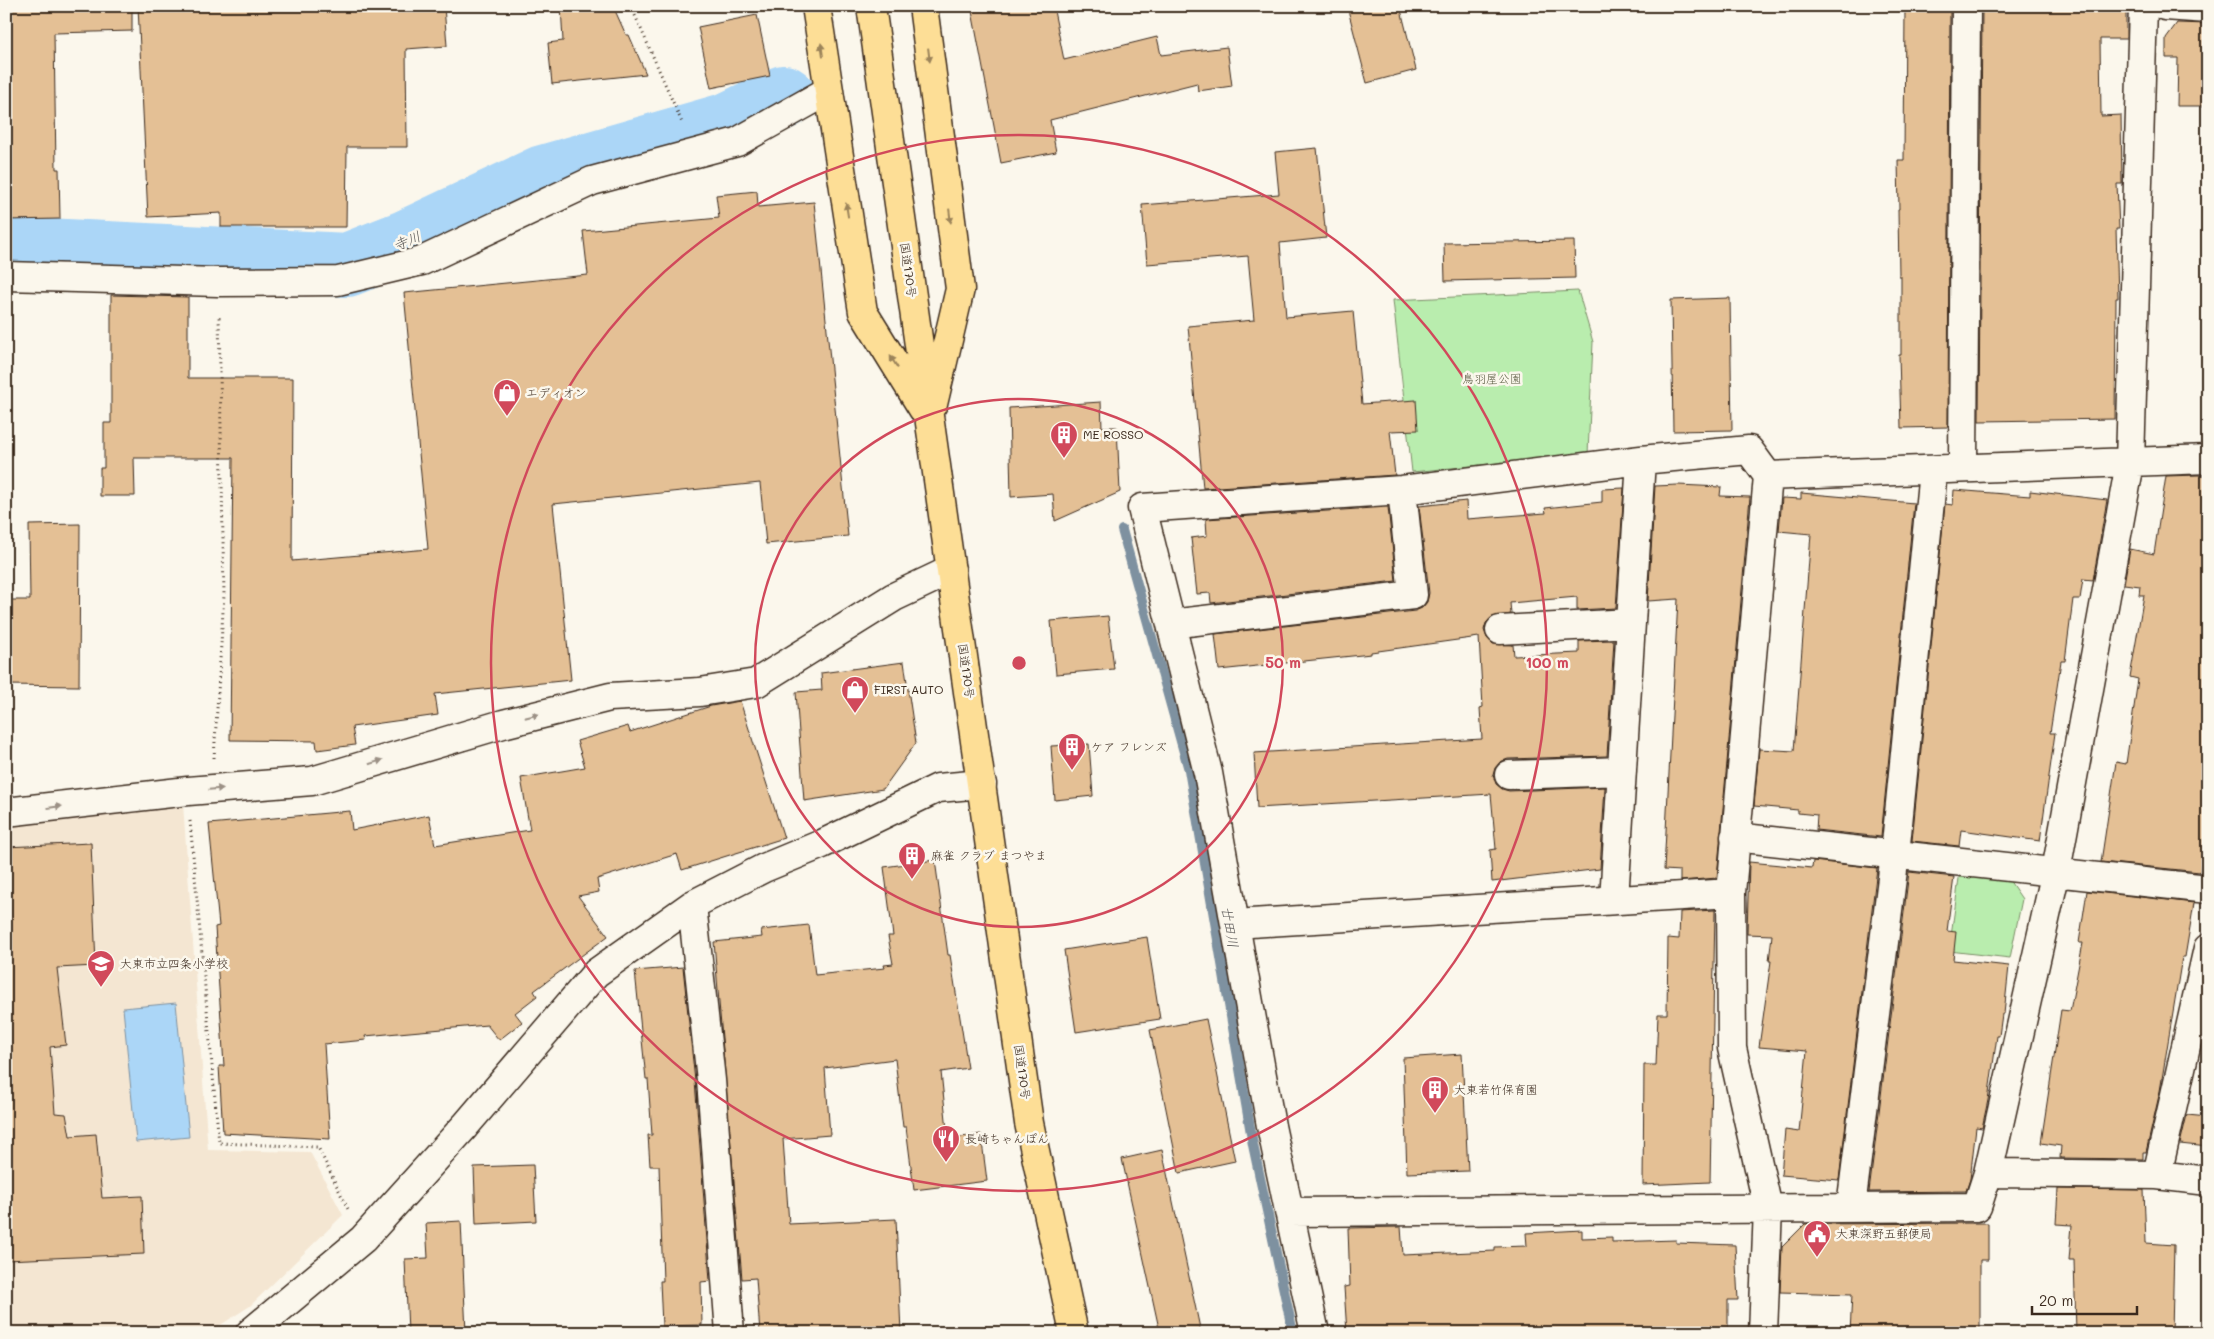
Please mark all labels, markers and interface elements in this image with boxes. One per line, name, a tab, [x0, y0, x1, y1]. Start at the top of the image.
one-way arrow	[818, 41, 826, 57]
one-way arrow	[926, 47, 934, 63]
one-way arrow	[842, 202, 850, 218]
one-way arrow	[947, 208, 955, 224]
water label: 寺川	[390, 226, 423, 255]
street label: 国道170号	[897, 241, 921, 298]
one-way arrow	[889, 356, 899, 369]
park label: 鳥羽屋公園	[1462, 370, 1522, 386]
shop icon: エディオン	[492, 378, 522, 417]
place label: エディオン	[526, 384, 586, 400]
building icon: ME ROSSO	[1049, 420, 1079, 459]
place label: ME ROSSO	[1083, 426, 1144, 442]
street label: 国道170号	[955, 642, 979, 699]
text: 50 m	[1265, 652, 1301, 672]
text: 100 m	[1525, 652, 1569, 672]
centre of rings	[1010, 654, 1028, 672]
shop icon: FIRST AUTO	[840, 675, 870, 714]
place label: FIRST AUTO	[874, 681, 943, 697]
one-way arrow	[524, 712, 539, 720]
building icon: ケア フレンズ	[1057, 732, 1087, 771]
place label: ケア フレンズ	[1091, 738, 1167, 754]
one-way arrow	[368, 757, 383, 765]
one-way arrow	[208, 785, 224, 793]
one-way arrow	[47, 803, 63, 811]
building icon: 麻雀 クラブ まつやま	[897, 841, 927, 880]
place label: 麻雀 クラブ まつやま	[931, 847, 1047, 863]
water label: 廿田川	[1217, 905, 1243, 949]
school or university icon: 大東市立四条小学校	[86, 949, 116, 988]
place label: 大東市立四条小学校	[120, 955, 228, 971]
street label: 国道170号	[1011, 1043, 1035, 1100]
building icon: 大東若竹保育園	[1420, 1075, 1450, 1114]
place label: 大東若竹保育園	[1454, 1081, 1538, 1097]
restaurant icon: 長崎ちゃんぽん	[931, 1124, 961, 1163]
place label: 長崎ちゃんぽん	[965, 1130, 1049, 1146]
public building icon: 大東深野五郵便局	[1802, 1219, 1832, 1258]
place label: 大東深野五郵便局	[1836, 1225, 1932, 1241]
scale bar	[2032, 1284, 2136, 1316]
text: 20 m	[2039, 1290, 2073, 1310]

